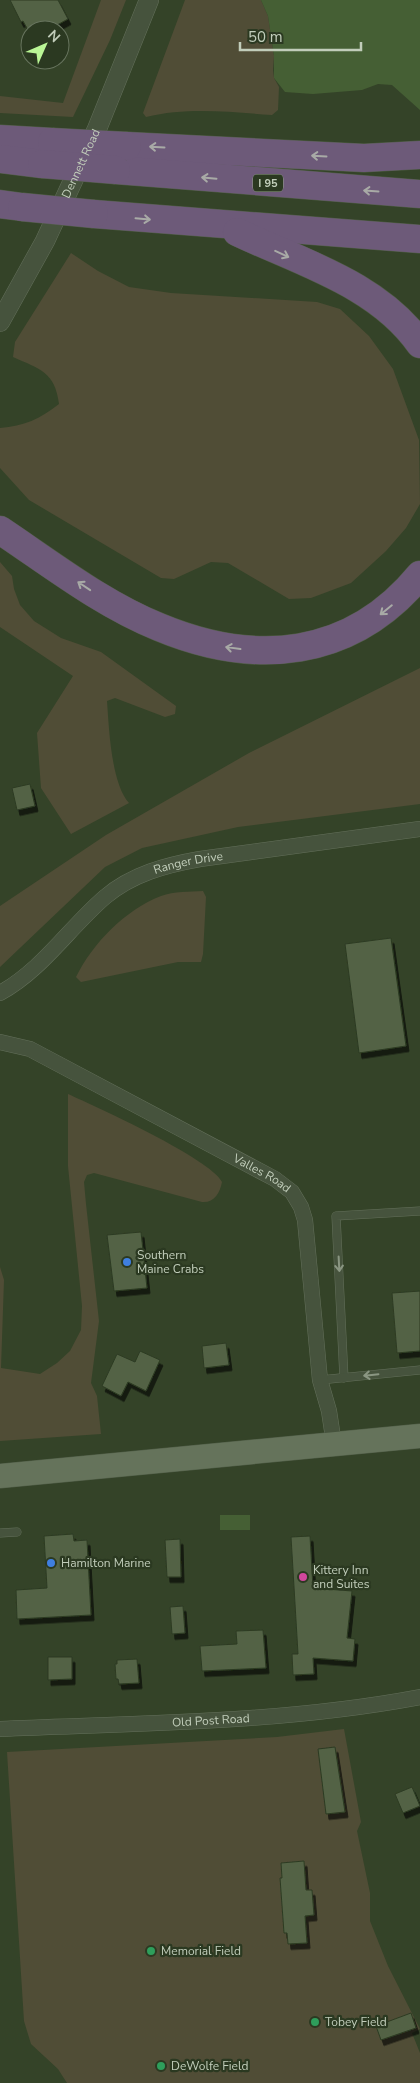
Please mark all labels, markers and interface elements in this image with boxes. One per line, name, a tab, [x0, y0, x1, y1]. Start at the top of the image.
north arrow	[20, 20, 70, 70]
scale bar	[240, 20, 361, 52]
text: N	[43, 26, 64, 47]
text: 50 m	[248, 27, 283, 47]
street label: Dennett Road	[58, 126, 104, 201]
one-way arrow	[149, 143, 165, 152]
one-way arrow	[311, 151, 327, 160]
one-way arrow	[202, 173, 218, 182]
road number: I 95	[253, 174, 283, 192]
one-way arrow	[364, 186, 380, 195]
one-way arrow	[135, 214, 151, 223]
one-way arrow	[274, 249, 289, 259]
one-way arrow	[78, 581, 92, 591]
one-way arrow	[380, 604, 393, 615]
one-way arrow	[226, 643, 242, 653]
street label: Ranger Drive	[151, 848, 224, 878]
street label: Valles Road	[229, 1150, 294, 1196]
place label: Southern Maine Crabs	[137, 1247, 204, 1277]
marker: Southern Maine Crabs	[121, 1256, 133, 1268]
one-way arrow	[334, 1256, 343, 1272]
one-way arrow	[364, 1370, 380, 1380]
place label: Hamilton Marine	[61, 1555, 151, 1571]
marker: Hamilton Marine	[45, 1557, 57, 1569]
place label: Kittery Inn and Suites	[313, 1562, 370, 1592]
marker: Kittery Inn and Suites	[297, 1571, 309, 1583]
street label: Old Post Road	[172, 1710, 250, 1730]
place label: Memorial Field	[161, 1943, 241, 1959]
marker: Memorial Field	[145, 1945, 157, 1957]
place label: Tobey Field	[325, 2014, 387, 2030]
marker: Tobey Field	[309, 2016, 321, 2028]
place label: DeWolfe Field	[171, 2058, 248, 2074]
marker: DeWolfe Field	[155, 2060, 167, 2072]

